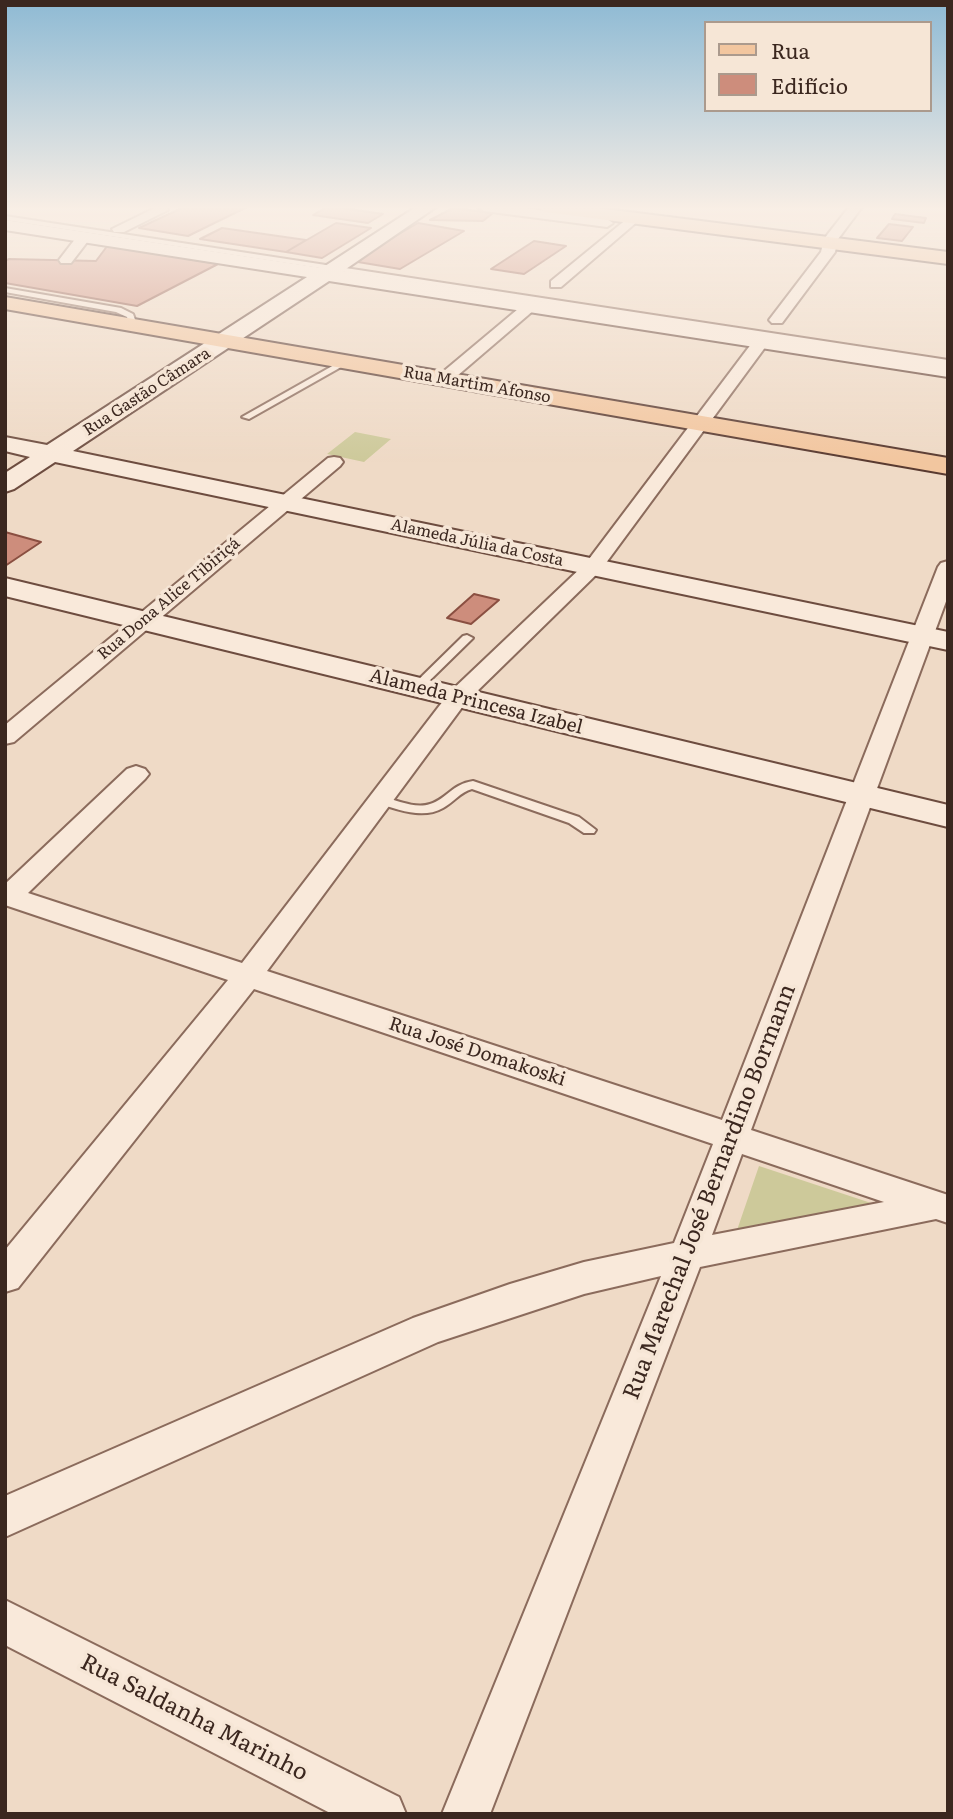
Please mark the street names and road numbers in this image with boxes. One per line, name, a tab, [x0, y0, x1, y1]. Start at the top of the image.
street label: Rua Gastão Câmara	[80, 344, 214, 440]
street label: Rua Martim Afonso	[402, 363, 552, 407]
street label: Alameda Júlia da Costa	[389, 515, 565, 571]
street label: Rua Dona Alice Tibiriçá	[94, 534, 244, 664]
street label: Alameda Princesa Izabel	[367, 664, 585, 740]
street label: Rua Marechal José Bernardino Bormann	[618, 981, 802, 1403]
street label: Rua José Domakoski	[386, 1013, 568, 1091]
street label: Rua Saldanha Marinho	[76, 1649, 312, 1787]

